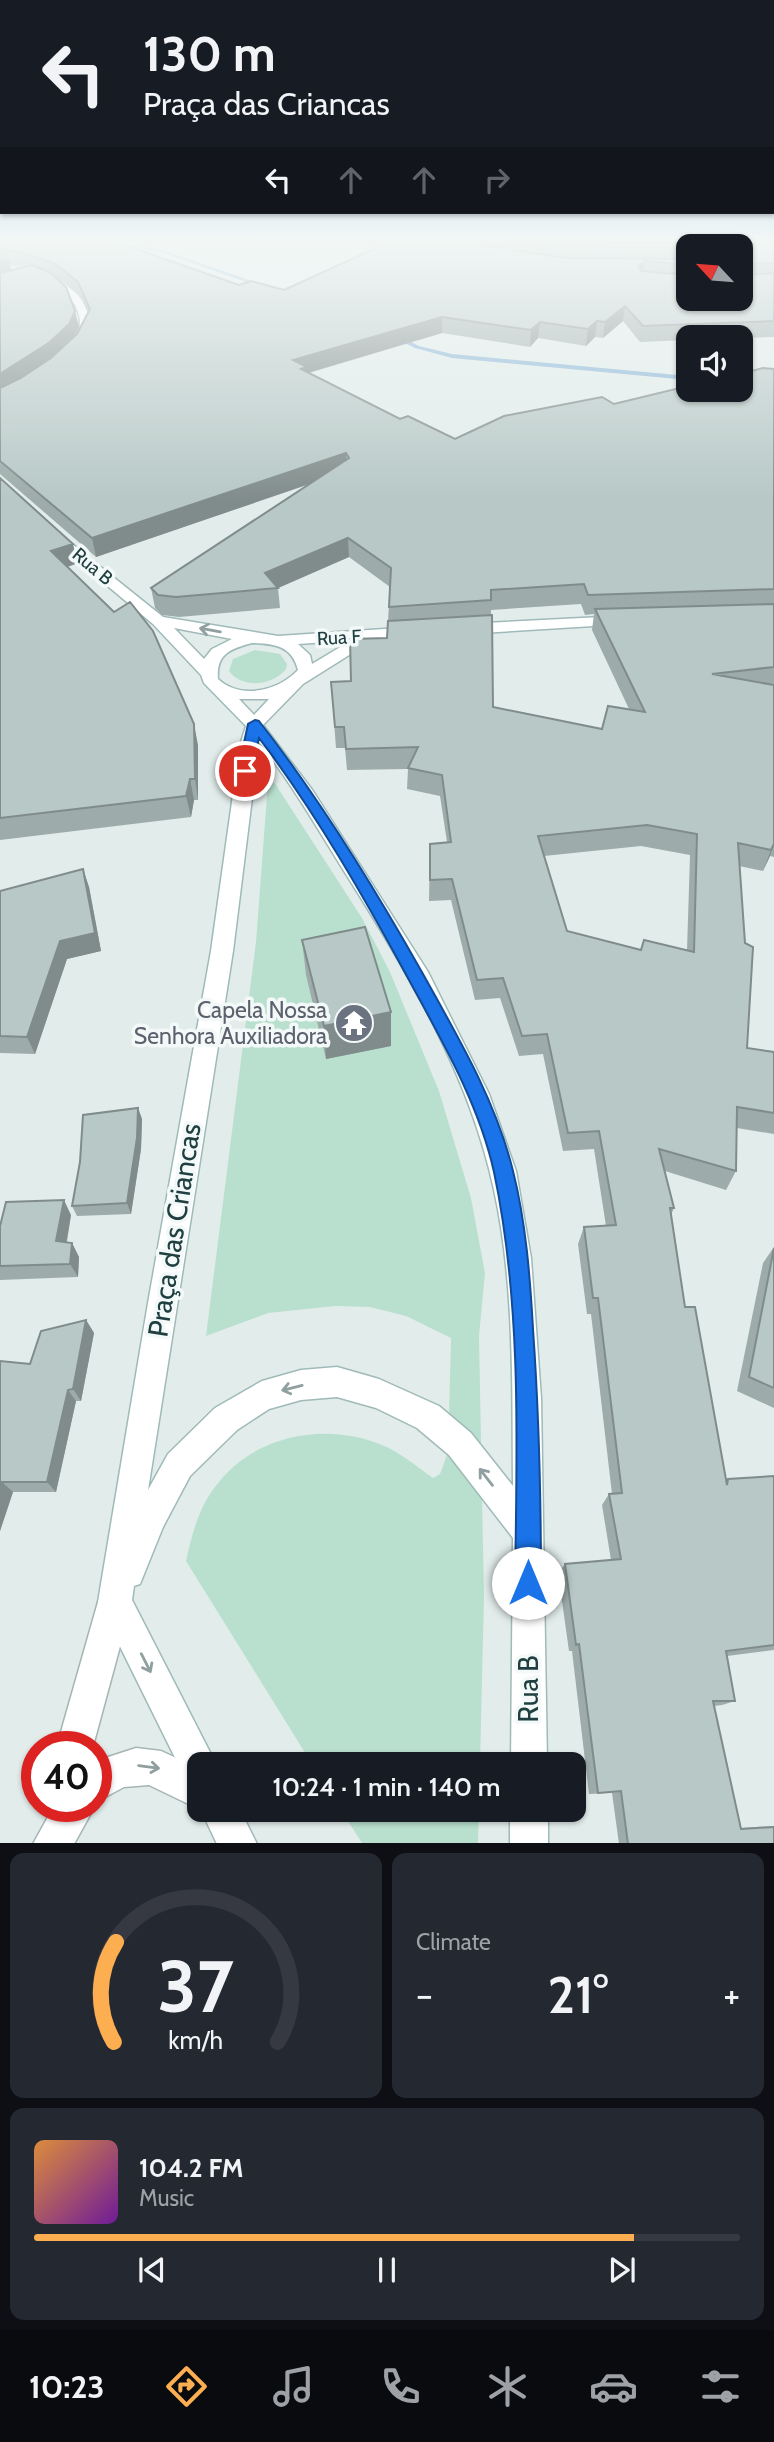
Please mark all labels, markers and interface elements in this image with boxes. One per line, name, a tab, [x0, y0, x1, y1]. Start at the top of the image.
text: 130 m	[143, 24, 276, 83]
icon: left	[28, 28, 119, 119]
text: Praça das Criancas	[143, 84, 390, 123]
icon: left	[259, 161, 297, 199]
icon: ahead	[332, 161, 370, 199]
icon: ahead	[405, 161, 443, 199]
icon: right	[478, 161, 516, 199]
north arrow	[676, 234, 752, 312]
map controls	[676, 234, 753, 402]
button: sound	[676, 325, 753, 402]
street label: Rua B	[68, 543, 118, 590]
one-way arrow	[199, 623, 221, 637]
street label: Rua F	[316, 625, 362, 650]
pin	[215, 741, 275, 801]
icon: arrive	[226, 752, 264, 790]
place label: Capela Nossa Senhora Auxiliadora	[134, 996, 327, 1050]
temple icon: Capela Nossa Senhora Auxiliadora	[333, 1002, 375, 1044]
street label: Praça das Criancas	[140, 1121, 208, 1339]
one-way arrow	[281, 1382, 304, 1395]
one-way arrow	[478, 1469, 493, 1487]
position arrow	[491, 1546, 565, 1620]
one-way arrow	[140, 1652, 154, 1673]
street label: Rua B	[511, 1655, 545, 1723]
speed limit sign: 40	[21, 1731, 112, 1822]
one-way arrow	[137, 1761, 160, 1774]
text: 10:24 · 1 min · 140 m	[273, 1771, 500, 1803]
text: Climate	[416, 1928, 491, 1956]
text: 37	[158, 1942, 234, 2030]
text: 21°	[548, 1963, 608, 2026]
text: −	[416, 1971, 433, 2018]
text: +	[723, 1971, 740, 2018]
text: km/h	[169, 2024, 223, 2054]
text: 104.2 FM	[139, 2152, 243, 2184]
text: Music	[139, 2184, 194, 2212]
icon: previous	[133, 2251, 171, 2289]
icon: pause	[368, 2251, 406, 2289]
icon: next	[603, 2251, 641, 2289]
icon: directions	[162, 2362, 211, 2411]
icon: music	[269, 2362, 318, 2411]
icon: phone	[376, 2362, 425, 2411]
icon: climate	[483, 2362, 532, 2411]
icon: car	[589, 2362, 638, 2411]
icon: filters	[696, 2362, 745, 2411]
text: 10:23	[29, 2367, 105, 2406]

